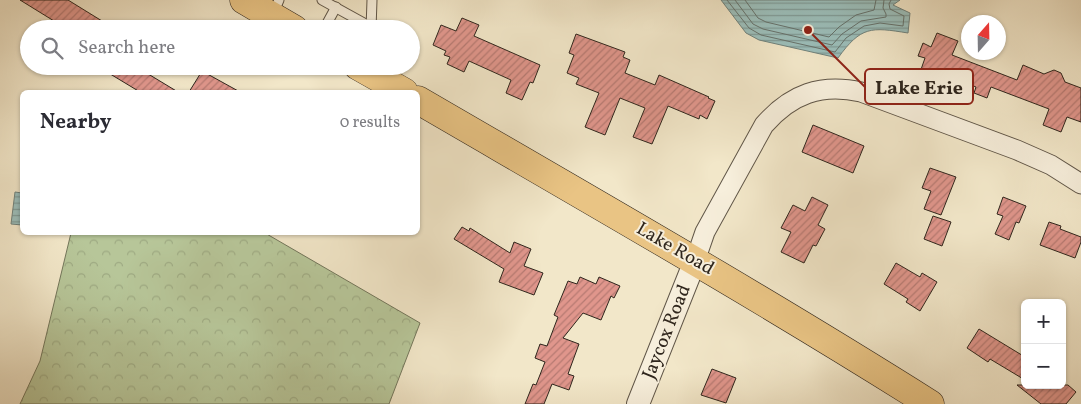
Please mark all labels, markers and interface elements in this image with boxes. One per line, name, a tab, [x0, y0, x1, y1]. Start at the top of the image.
north arrow	[961, 15, 1006, 60]
search box	[20, 20, 420, 75]
icon: search	[38, 34, 66, 62]
text: Search here	[78, 35, 175, 61]
callout: Lake Erie	[865, 69, 973, 104]
text: Lake Erie	[875, 75, 963, 103]
text: Nearby	[40, 108, 111, 137]
text: 0 results	[340, 112, 400, 134]
street label: Lake Road	[631, 216, 719, 282]
street label: Jaycox Road	[636, 281, 698, 383]
map controls	[1021, 299, 1066, 389]
button: +	[1021, 299, 1066, 344]
button: −	[1021, 344, 1066, 389]

